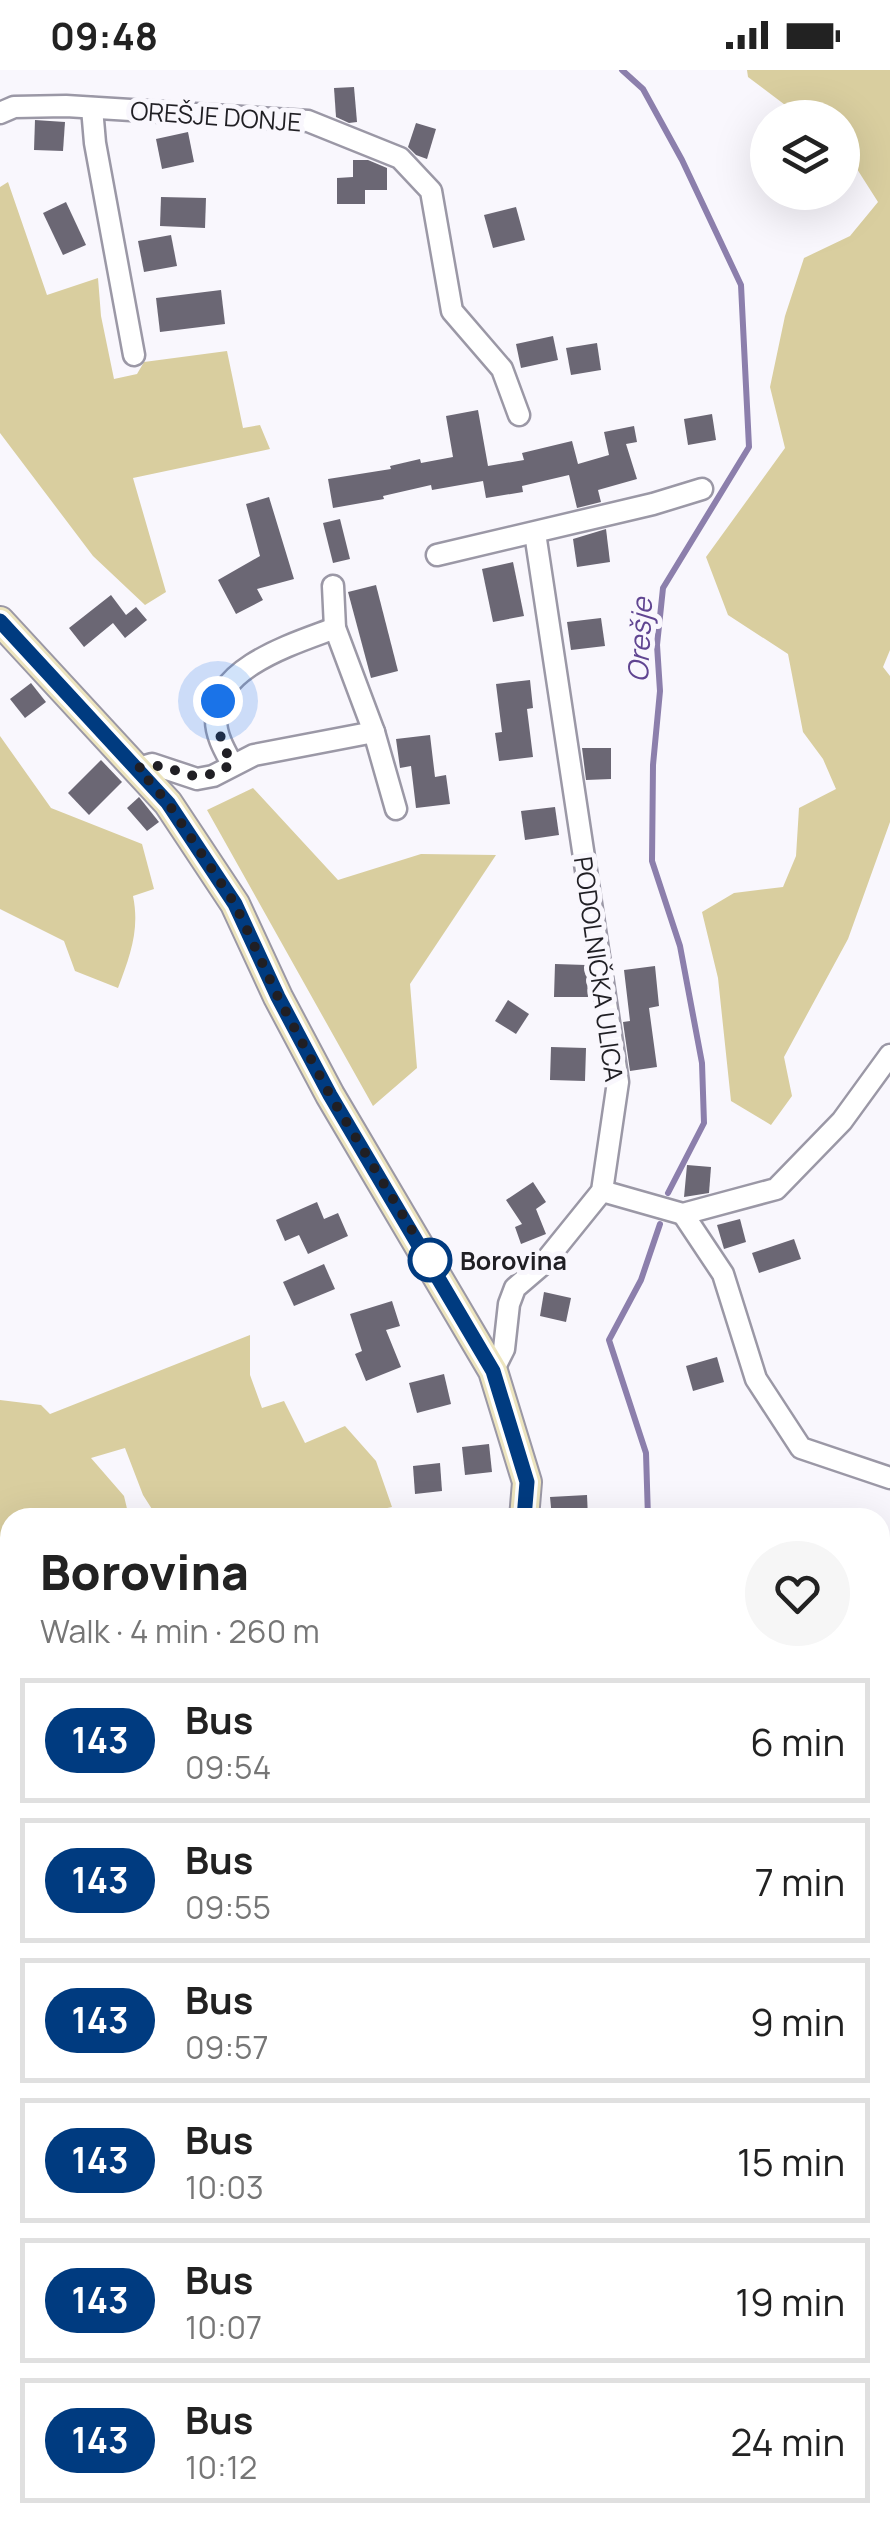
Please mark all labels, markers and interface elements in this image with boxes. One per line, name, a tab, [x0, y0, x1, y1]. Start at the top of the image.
text: 09:48	[50, 9, 158, 61]
street label: OREŠJE DONJE	[129, 93, 303, 139]
map controls	[750, 100, 860, 210]
button: layers	[750, 100, 860, 210]
water label: Orešje	[618, 595, 660, 683]
your location	[193, 676, 243, 726]
street label: PODOLNIČKA ULICA	[566, 854, 632, 1084]
marker: Borovina	[409, 1239, 451, 1281]
place label: Borovina	[460, 1243, 567, 1278]
text: Borovina	[40, 1539, 249, 1604]
button: heart	[745, 1541, 850, 1646]
text: Walk · 4 min · 260 m	[40, 1609, 320, 1653]
text: Bus	[185, 1693, 253, 1745]
text: 6 min	[750, 1715, 845, 1767]
text: 143	[72, 1716, 128, 1764]
text: 09:54	[185, 1745, 271, 1789]
text: Bus	[185, 1833, 253, 1885]
text: 7 min	[755, 1855, 845, 1907]
text: 143	[72, 1856, 128, 1904]
text: 09:55	[185, 1885, 271, 1929]
text: Bus	[185, 1973, 253, 2025]
text: 9 min	[750, 1995, 845, 2047]
text: 143	[72, 1996, 128, 2044]
text: 09:57	[185, 2025, 269, 2069]
text: Bus	[185, 2113, 253, 2165]
text: 15 min	[737, 2135, 845, 2187]
text: 143	[72, 2136, 128, 2184]
text: 10:03	[185, 2165, 264, 2209]
text: Bus	[185, 2253, 253, 2305]
text: 19 min	[735, 2275, 845, 2327]
text: 143	[72, 2276, 128, 2324]
text: 10:07	[185, 2305, 262, 2349]
text: Bus	[185, 2393, 253, 2445]
text: 24 min	[730, 2415, 845, 2467]
text: 143	[72, 2416, 128, 2464]
text: 10:12	[185, 2445, 257, 2489]

